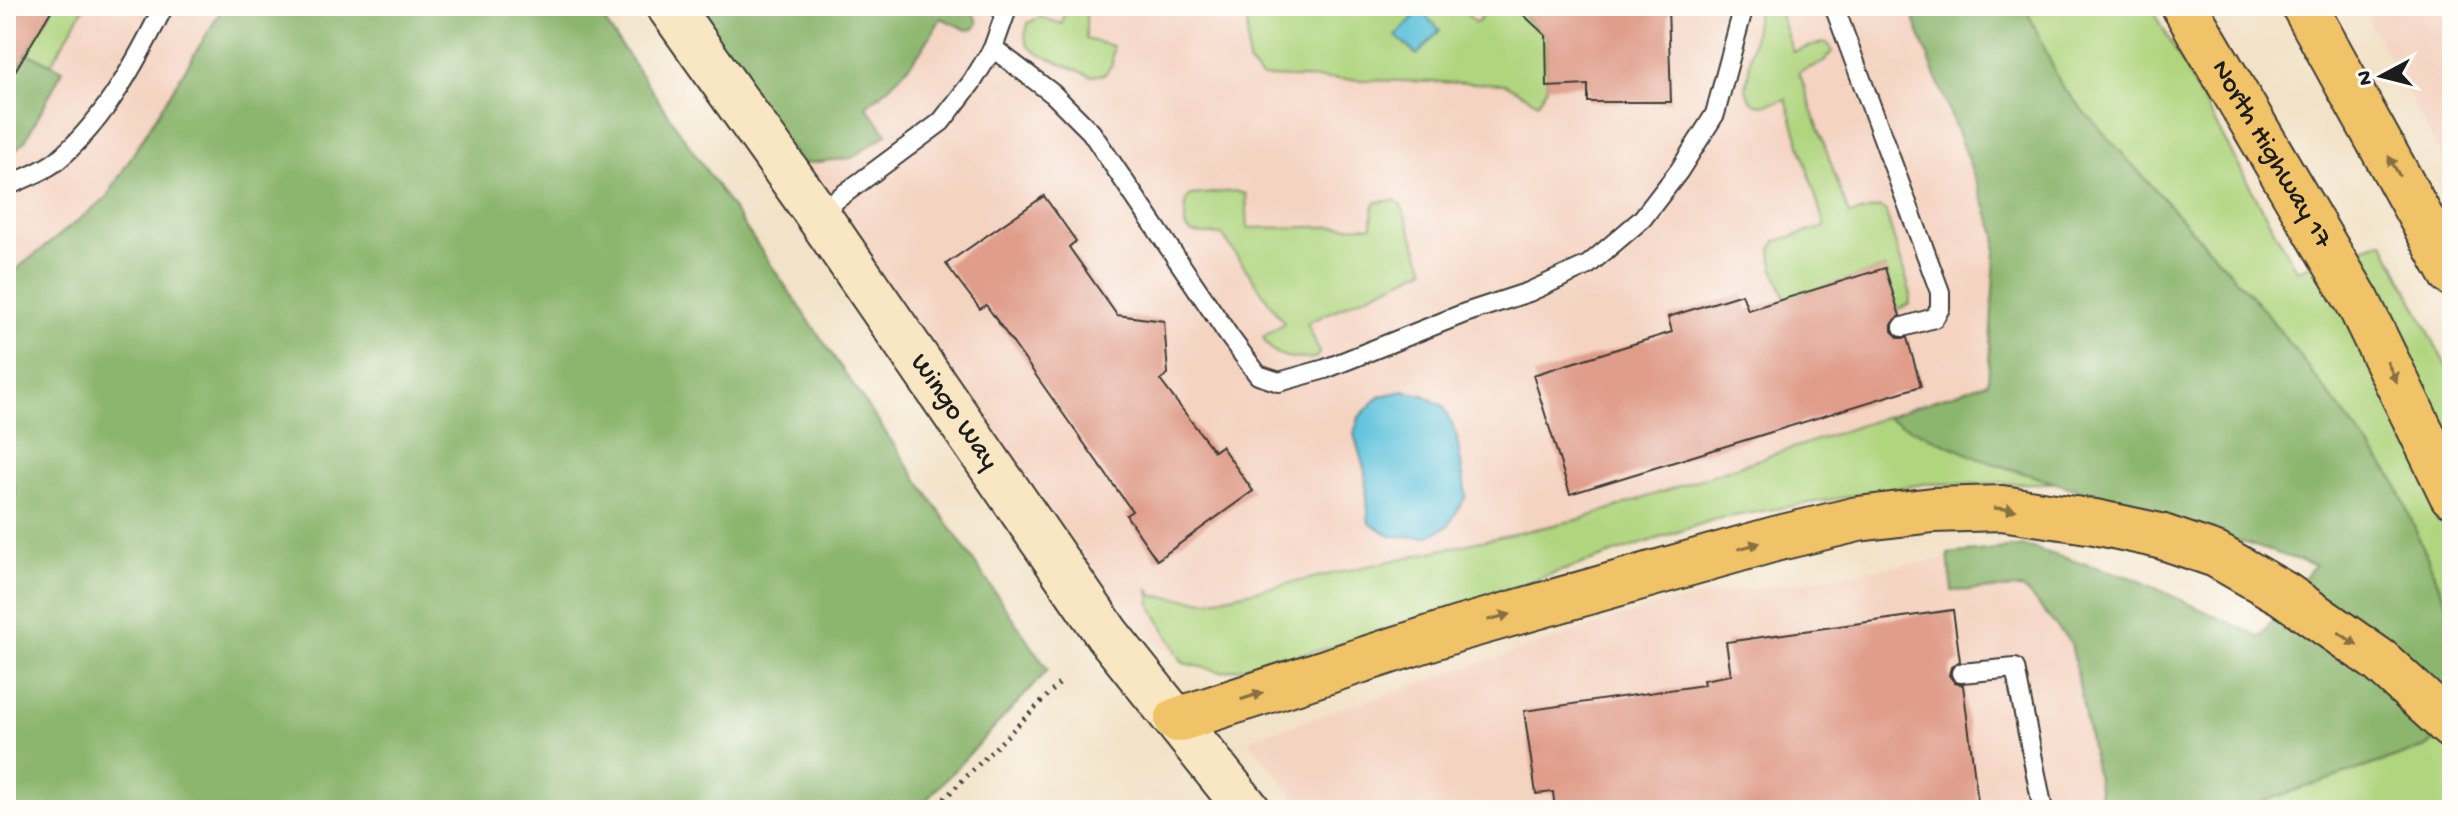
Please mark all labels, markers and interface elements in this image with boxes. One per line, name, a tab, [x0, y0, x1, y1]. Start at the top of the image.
north arrow	[2342, 36, 2422, 116]
street label: North Highway 17	[2203, 54, 2340, 255]
text: N	[2352, 69, 2380, 87]
one-way arrow	[2387, 154, 2401, 177]
street label: Wingo Way	[902, 348, 1005, 477]
one-way arrow	[2385, 361, 2399, 384]
one-way arrow	[1993, 503, 2018, 516]
one-way arrow	[1738, 539, 1762, 552]
one-way arrow	[1488, 610, 1512, 623]
one-way arrow	[2337, 631, 2358, 646]
one-way arrow	[1240, 690, 1264, 702]

